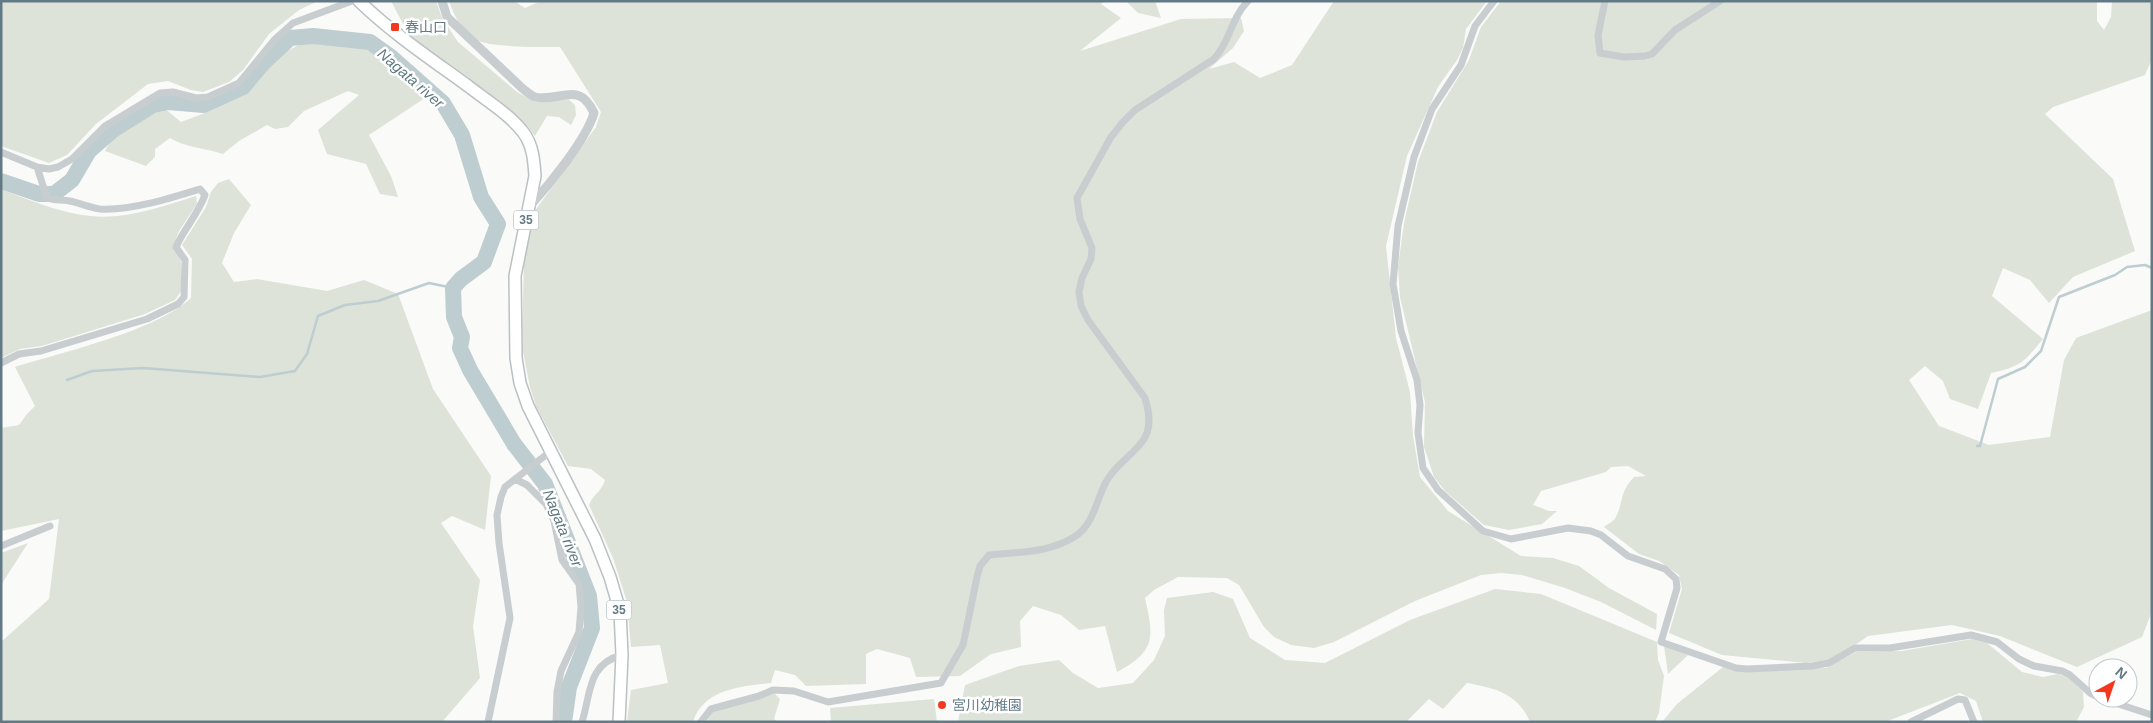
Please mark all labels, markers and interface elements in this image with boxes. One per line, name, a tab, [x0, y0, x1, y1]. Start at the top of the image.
place label: 春山口	[405, 19, 447, 35]
marker: 春山口	[389, 21, 401, 33]
water label: Nagata river	[375, 45, 448, 112]
road number: 35	[514, 210, 538, 230]
water label: Nagata river	[540, 487, 587, 570]
road number: 35	[606, 600, 632, 620]
north arrow	[2088, 658, 2138, 708]
text: N	[2112, 664, 2130, 682]
place label: 宮川幼稚園	[952, 697, 1022, 713]
marker: 宮川幼稚園	[936, 699, 948, 711]

